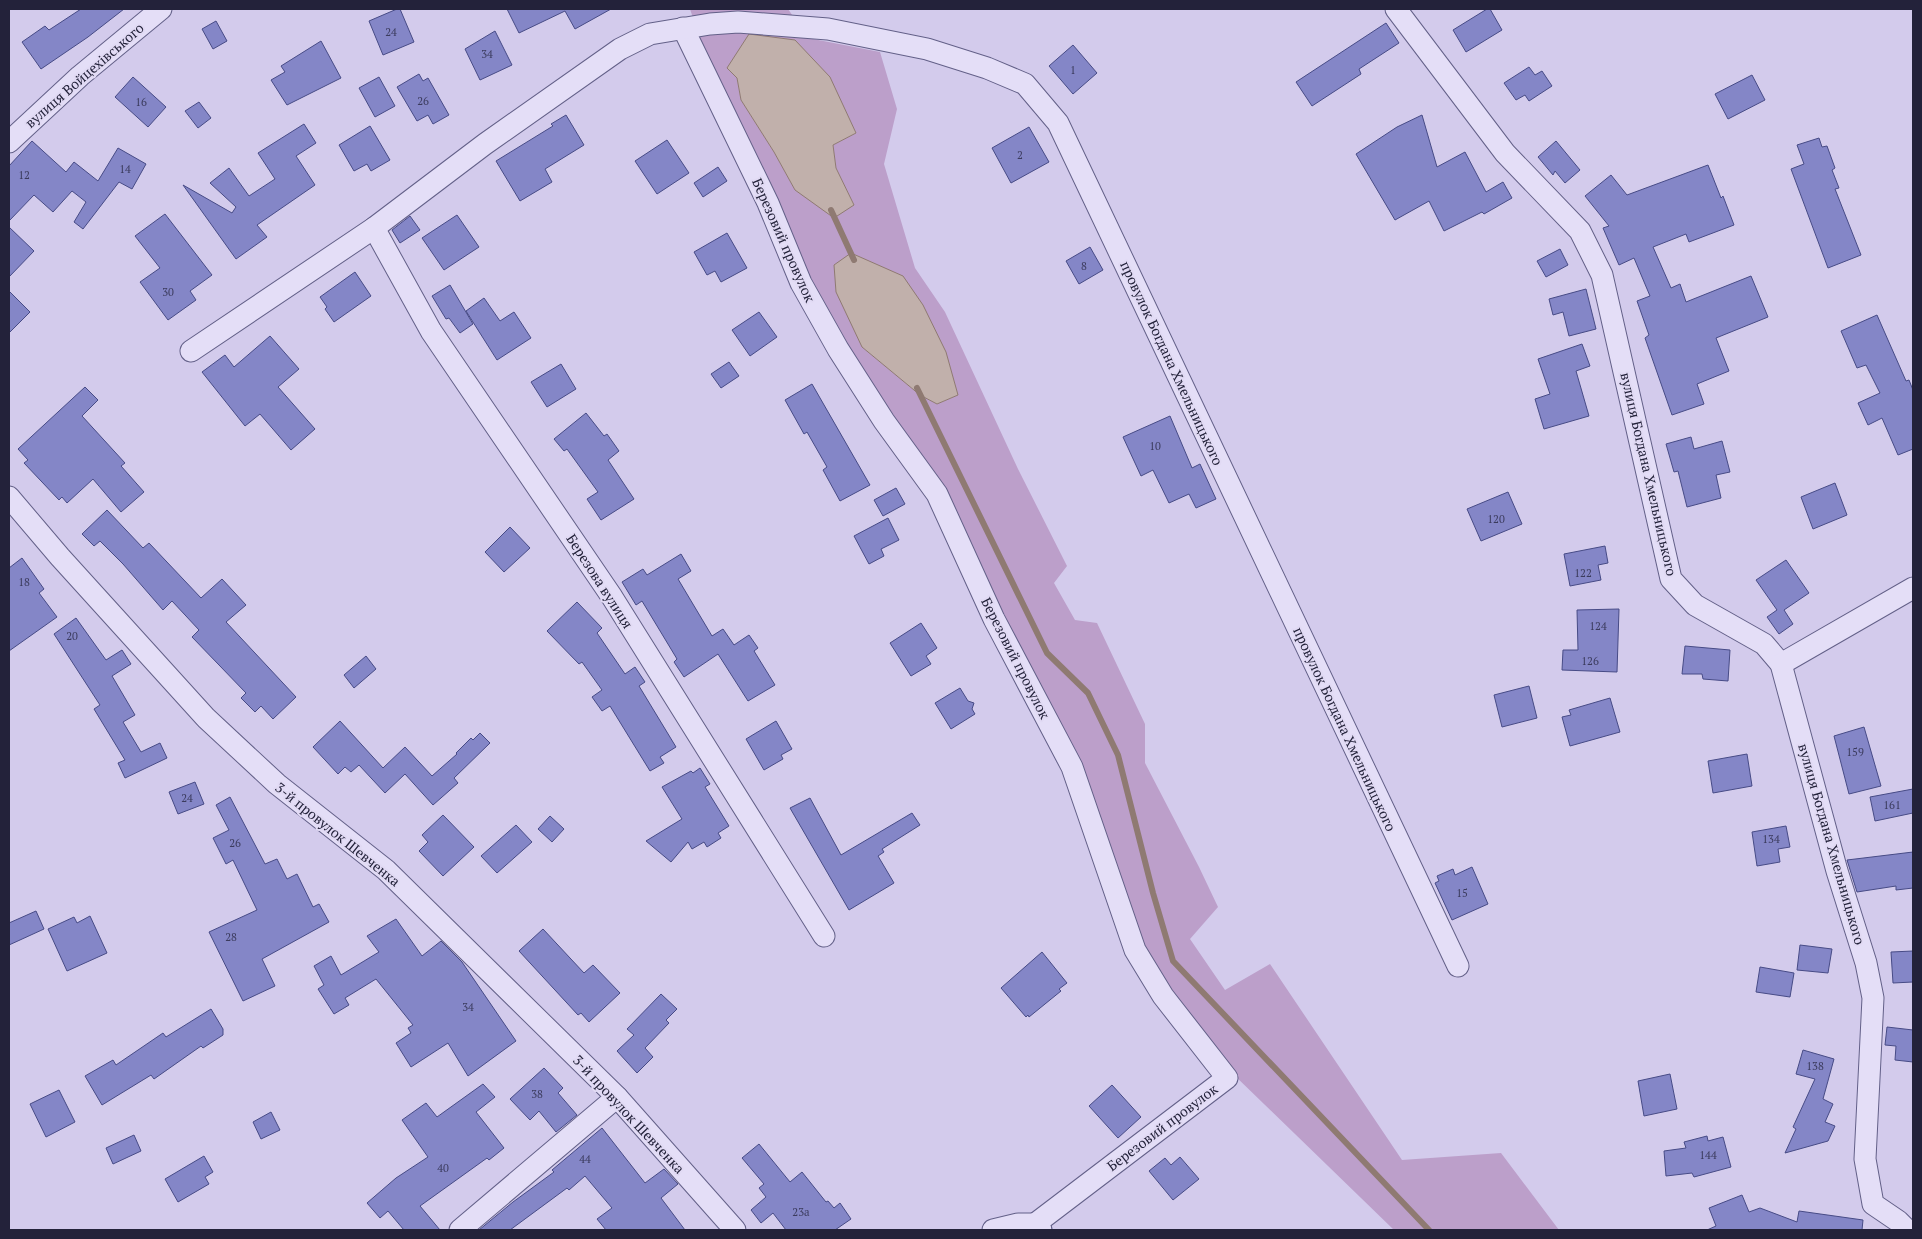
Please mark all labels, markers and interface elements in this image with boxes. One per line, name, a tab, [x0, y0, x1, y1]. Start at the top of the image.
street label: вулиця Войцехівського	[21, 18, 148, 132]
house number: 24	[385, 25, 397, 39]
house number: 34	[481, 47, 493, 61]
house number: 1	[1070, 63, 1076, 77]
house number: 26	[417, 94, 429, 108]
house number: 16	[135, 95, 147, 109]
house number: 2	[1017, 148, 1023, 162]
house number: 14	[119, 162, 131, 176]
house number: 12	[18, 168, 30, 182]
street label: Березовий провулок	[748, 175, 820, 305]
street label: провулок Богдана Хмельницького	[1116, 258, 1228, 468]
house number: 8	[1081, 259, 1087, 273]
house number: 30	[162, 285, 174, 299]
street label: вулиця Богдана Хмельницького	[1616, 370, 1682, 578]
house number: 10	[1149, 439, 1161, 453]
house number: 120	[1487, 512, 1505, 526]
street label: Березова вулиця	[562, 530, 638, 632]
house number: 122	[1574, 566, 1592, 580]
house number: 18	[18, 575, 30, 589]
street label: Березовий провулок	[977, 594, 1055, 722]
house number: 124	[1589, 619, 1607, 633]
street label: провулок Богдана Хмельницького	[1289, 624, 1401, 834]
house number: 20	[66, 629, 78, 643]
house number: 126	[1581, 654, 1599, 668]
street label: вулиця Богдана Хмельницького	[1794, 741, 1870, 947]
house number: 159	[1846, 745, 1864, 759]
street label: 3-й провулок Шевченка	[272, 778, 404, 890]
house number: 24	[181, 791, 193, 805]
house number: 161	[1883, 798, 1901, 812]
house number: 134	[1762, 832, 1780, 846]
house number: 26	[229, 836, 241, 850]
house number: 15	[1456, 886, 1468, 900]
house number: 28	[225, 930, 237, 944]
house number: 34	[462, 1000, 474, 1014]
street label: 3-й провулок Шевченка	[569, 1051, 689, 1177]
house number: 138	[1806, 1059, 1824, 1073]
street label: Березовий провулок	[1103, 1079, 1222, 1175]
house number: 38	[531, 1087, 543, 1101]
house number: 144	[1699, 1148, 1717, 1162]
house number: 44	[579, 1152, 591, 1166]
house number: 40	[437, 1161, 449, 1175]
house number: 23а	[792, 1205, 810, 1219]

